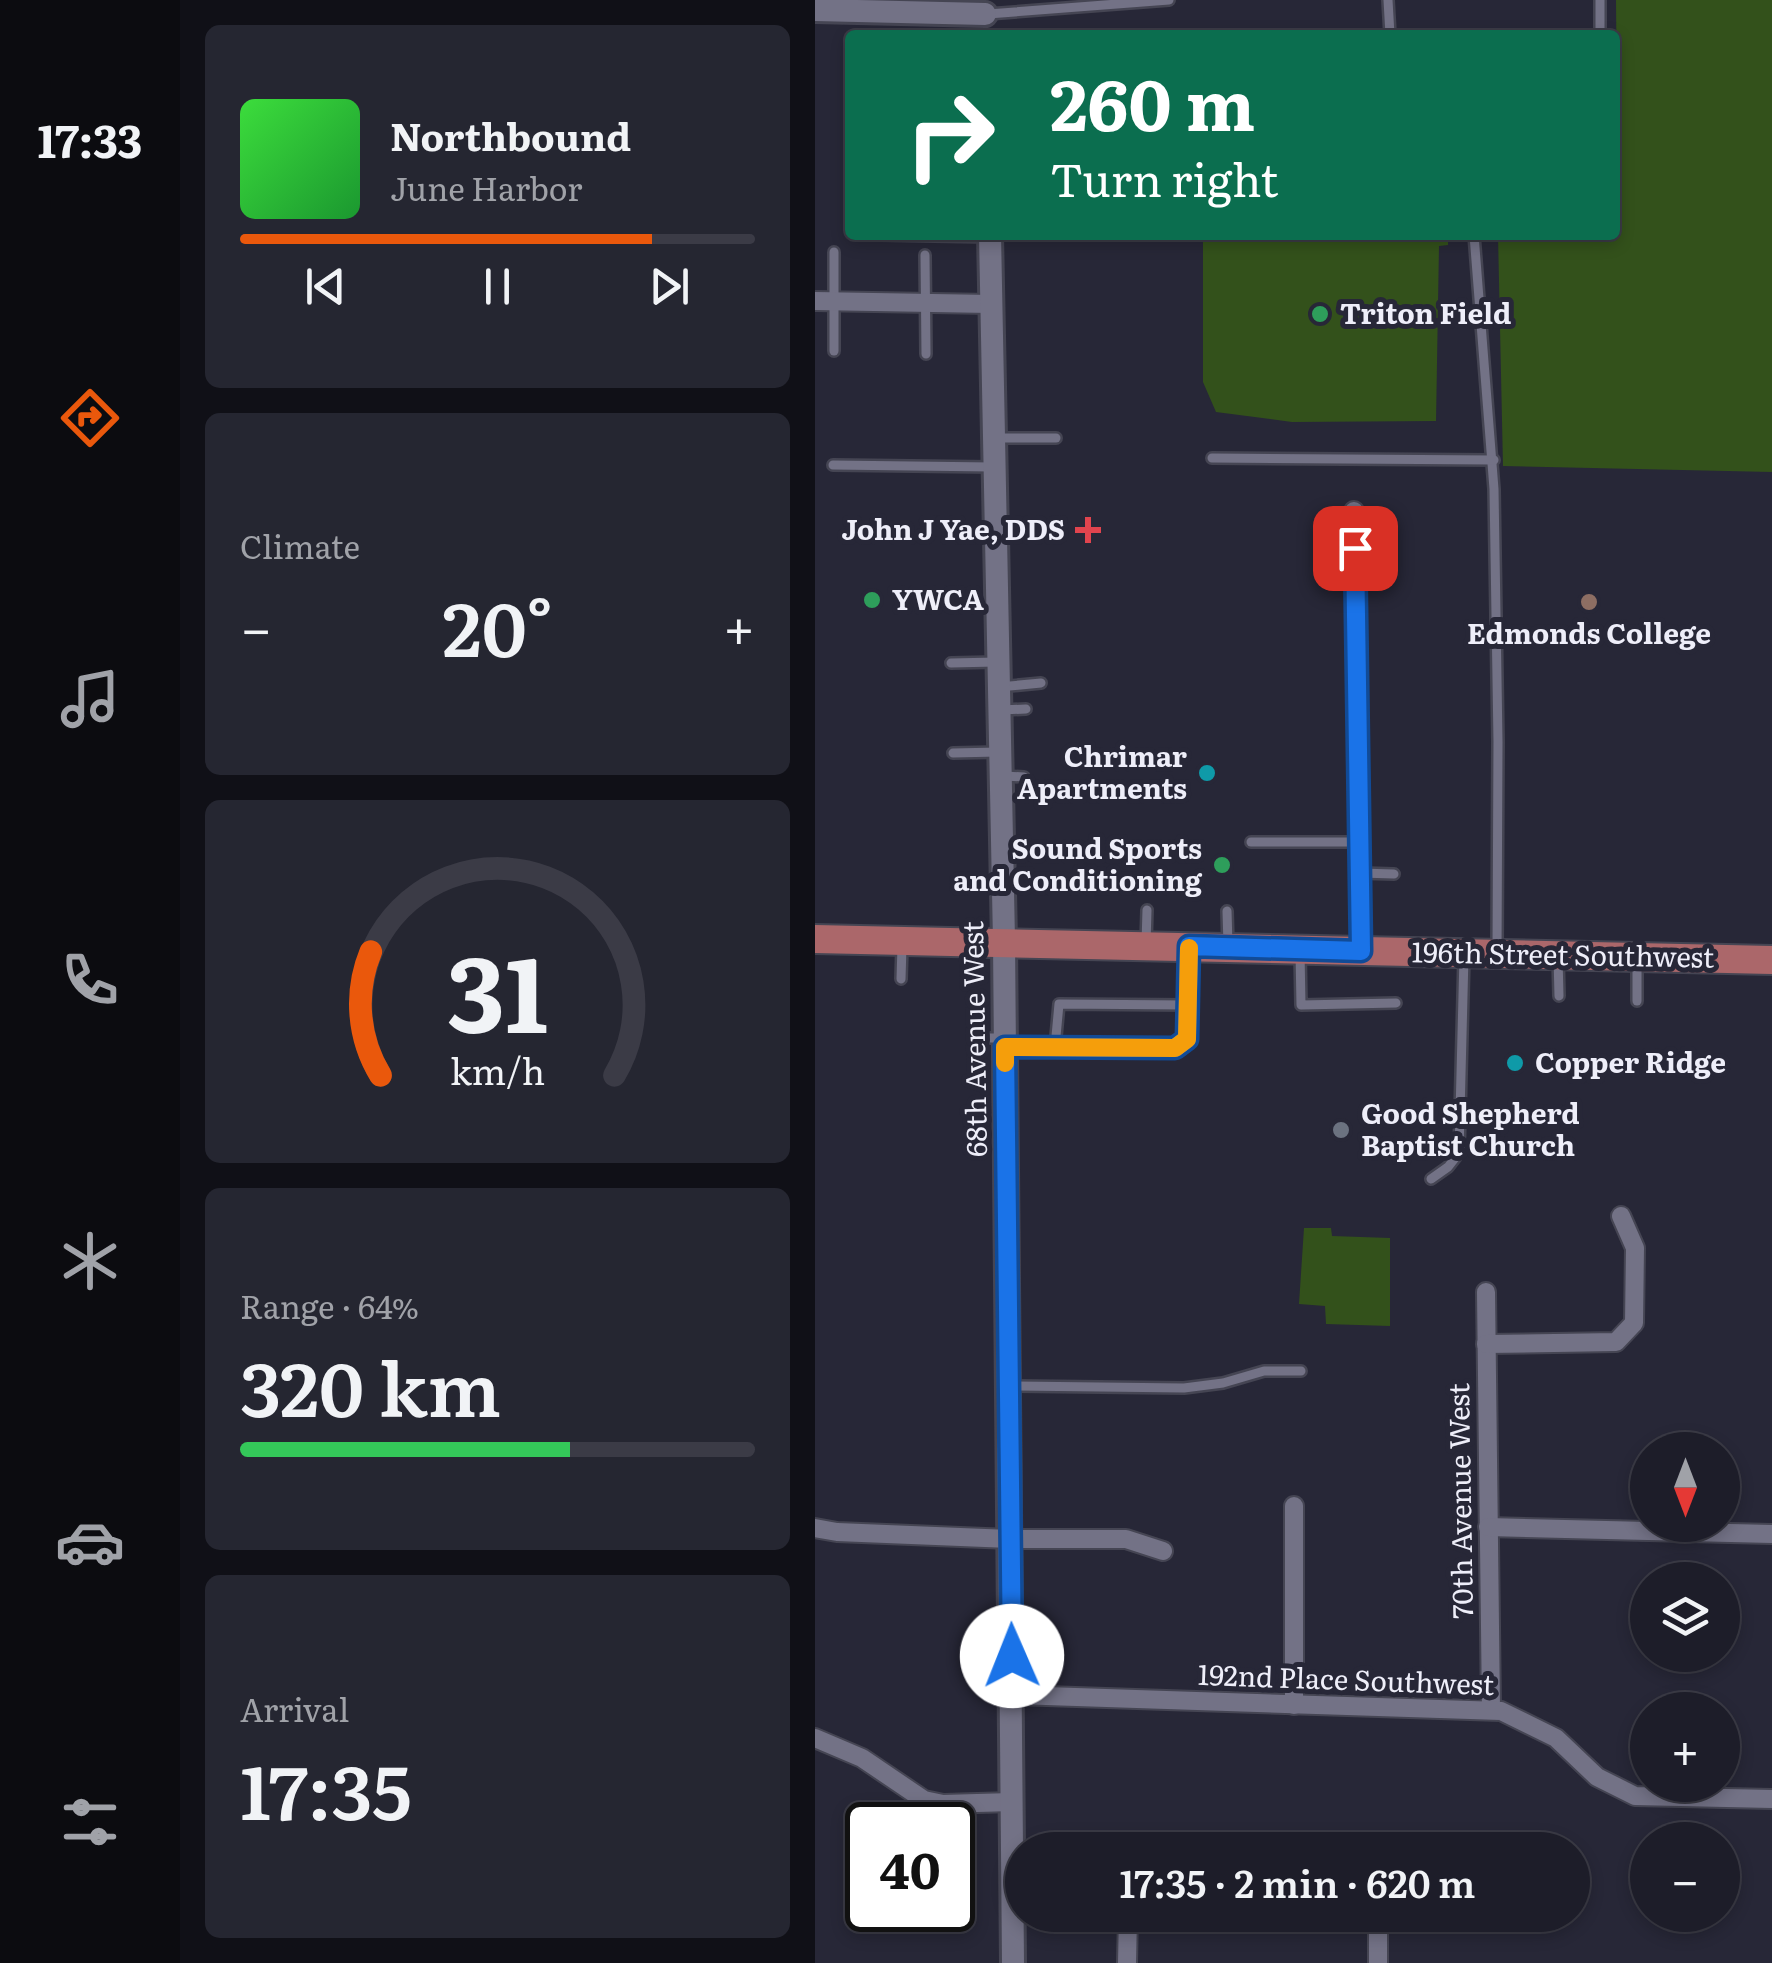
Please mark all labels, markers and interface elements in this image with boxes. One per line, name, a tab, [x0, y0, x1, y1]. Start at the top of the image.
text: 260 m	[1050, 49, 1255, 153]
icon: right	[885, 70, 1015, 200]
text: 17:33	[38, 105, 142, 172]
text: Northbound	[390, 106, 631, 163]
text: Turn right	[1050, 144, 1278, 211]
text: June Harbor	[390, 163, 582, 211]
icon: previous	[298, 259, 353, 314]
icon: pause	[470, 259, 525, 314]
icon: next	[642, 259, 697, 314]
place label: Triton Field	[1340, 291, 1512, 333]
marker: Triton Field	[1309, 303, 1331, 325]
icon: directions	[55, 383, 125, 453]
pin	[1313, 506, 1398, 591]
place label: John J Yae, DDS	[841, 507, 1065, 549]
marker: John J Yae, DDS	[1075, 517, 1101, 543]
text: Climate	[240, 521, 360, 569]
icon: arrive	[1328, 521, 1383, 576]
text: 20°	[442, 569, 553, 680]
place label: YWCA	[892, 577, 984, 619]
text: −	[240, 584, 272, 666]
text: +	[723, 584, 755, 666]
marker: YWCA	[861, 589, 883, 611]
marker: Edmonds College	[1578, 591, 1600, 613]
place label: Edmonds College	[1467, 611, 1711, 653]
icon: music	[55, 664, 125, 734]
place label: Chrimar Apartments	[1017, 734, 1187, 808]
marker: Chrimar Apartments	[1196, 762, 1218, 784]
place label: Sound Sports and Conditioning	[953, 826, 1203, 900]
marker: Sound Sports and Conditioning	[1211, 854, 1233, 876]
text: 31	[447, 911, 548, 1065]
street label: 68th Avenue West	[950, 920, 996, 1157]
street label: 196th Street Southwest	[1411, 929, 1715, 977]
icon: phone	[55, 945, 125, 1015]
place label: Copper Ridge	[1535, 1040, 1726, 1082]
text: km/h	[450, 1043, 545, 1096]
marker: Copper Ridge	[1504, 1052, 1526, 1074]
place label: Good Shepherd Baptist Church	[1361, 1091, 1580, 1165]
marker: Good Shepherd Baptist Church	[1330, 1119, 1352, 1141]
icon: climate	[55, 1226, 125, 1296]
text: Range · 64%	[240, 1281, 419, 1329]
text: 320 km	[240, 1329, 501, 1440]
street label: 70th Avenue West	[1436, 1382, 1482, 1619]
north arrow	[1630, 1432, 1740, 1542]
map controls	[1630, 1432, 1740, 1932]
icon: car	[55, 1507, 125, 1577]
button: layers	[1630, 1562, 1740, 1672]
position arrow	[960, 1604, 1064, 1708]
street label: 192nd Place Southwest	[1197, 1652, 1496, 1704]
text: Arrival	[240, 1684, 349, 1732]
button: +	[1630, 1692, 1740, 1802]
text: 17:35	[240, 1732, 412, 1843]
icon: filters	[55, 1787, 125, 1857]
speed limit sign: 40	[845, 1802, 975, 1932]
button: −	[1630, 1822, 1740, 1932]
text: 17:35 · 2 min · 620 m	[1119, 1853, 1476, 1910]

